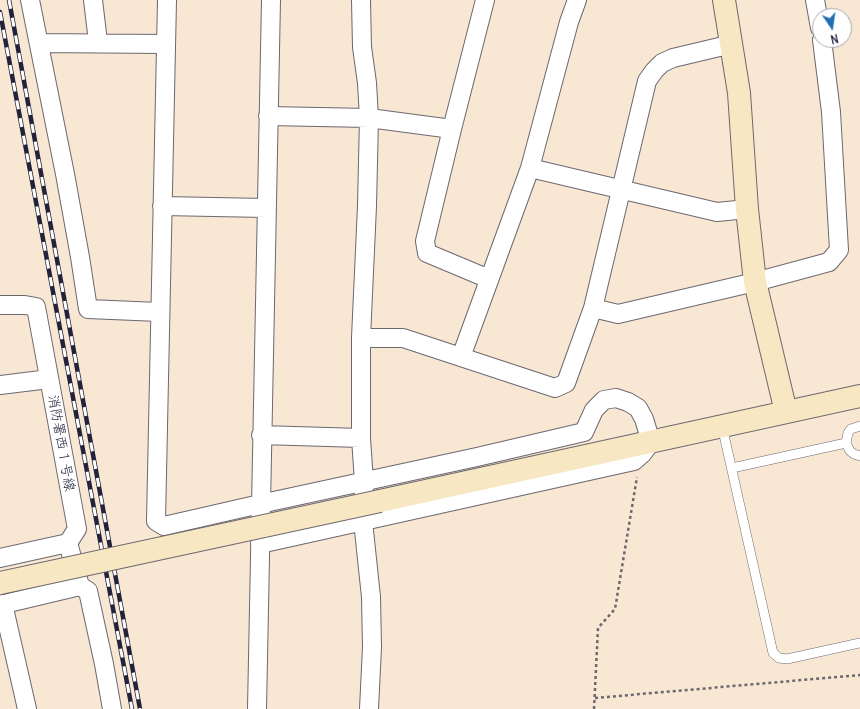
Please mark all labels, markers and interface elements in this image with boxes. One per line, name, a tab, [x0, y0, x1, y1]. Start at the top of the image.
north arrow	[812, 8, 852, 48]
text: N	[829, 31, 840, 46]
street label: 消防署西１号線	[44, 393, 78, 493]

